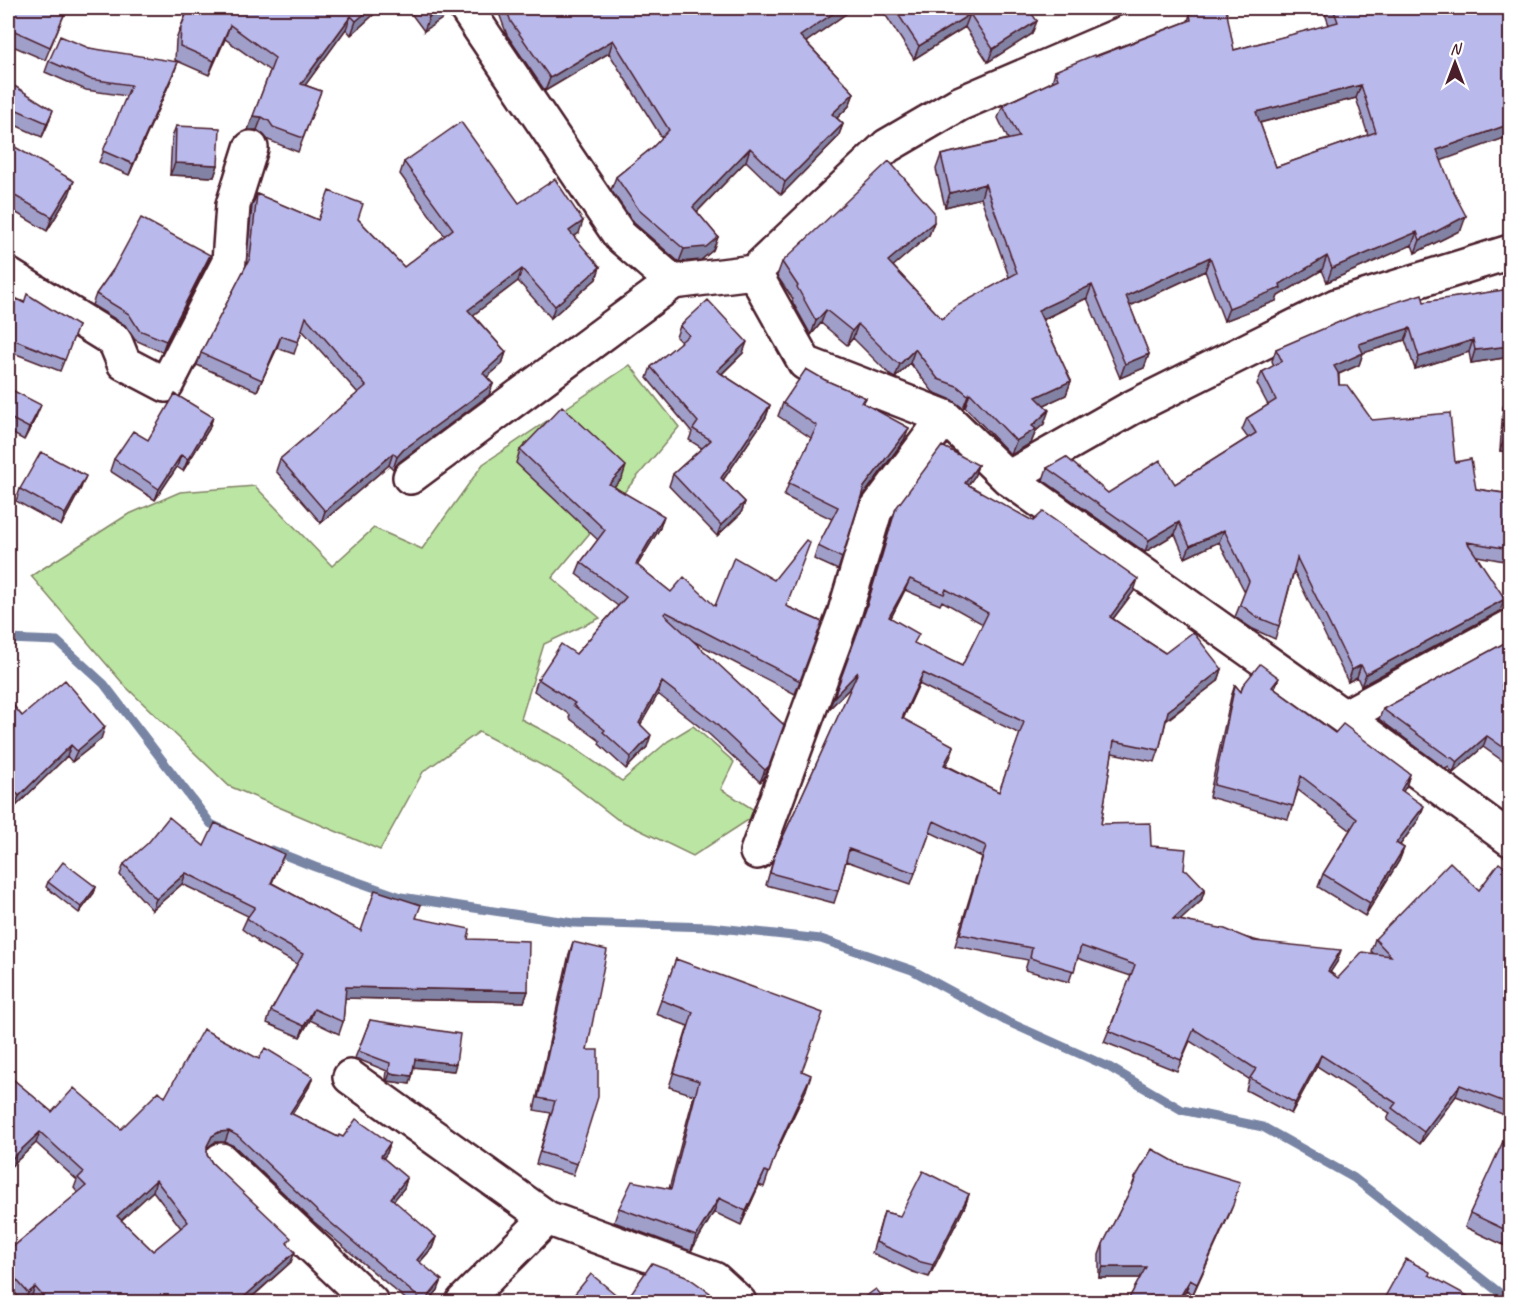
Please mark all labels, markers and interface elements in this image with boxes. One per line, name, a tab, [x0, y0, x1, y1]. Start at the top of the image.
north arrow	[1425, 33, 1485, 93]
text: N	[1450, 39, 1463, 59]

